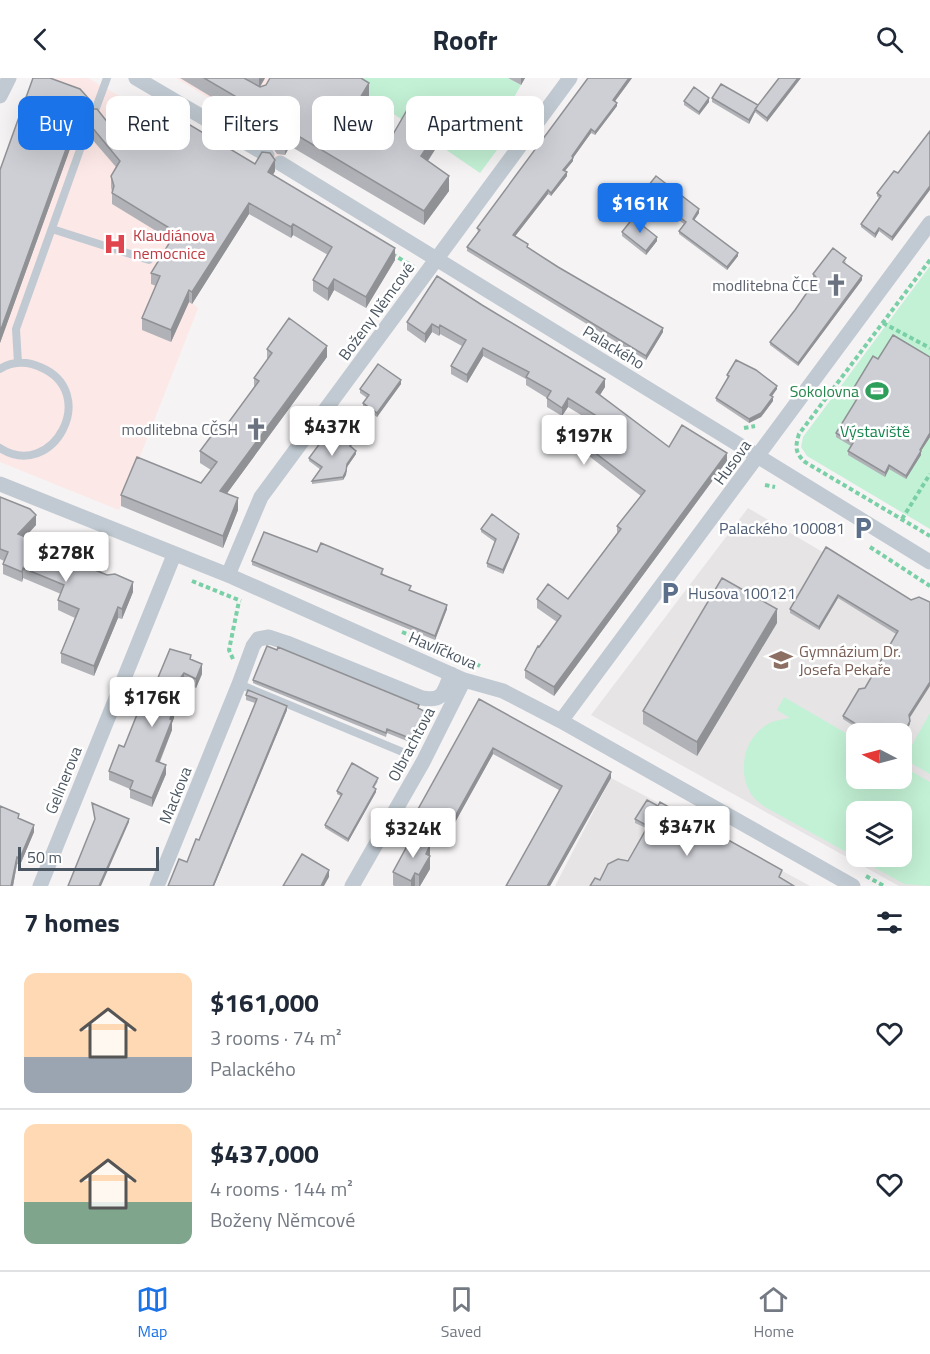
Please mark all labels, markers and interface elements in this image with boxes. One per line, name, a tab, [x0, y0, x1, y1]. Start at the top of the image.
text: Roofr	[433, 19, 497, 60]
icon: back	[24, 23, 57, 56]
icon: search	[873, 23, 906, 56]
chip: Buy	[18, 96, 94, 150]
chip: Rent	[106, 96, 190, 150]
chip: Filters	[202, 96, 300, 150]
chip: New	[312, 96, 394, 150]
chip: Apartment	[406, 96, 544, 150]
pin: $161K	[598, 183, 682, 234]
text: $161K	[612, 187, 668, 218]
place label: Klaudiánova nemocnice	[133, 223, 215, 265]
hospital icon: Klaudiánova nemocnice	[102, 231, 128, 257]
street label: Boženy Němcové	[332, 257, 420, 365]
church icon: modlitebna ČCE	[823, 272, 849, 298]
place label: modlitebna ČCE	[712, 273, 818, 297]
street label: Palackého	[578, 319, 650, 375]
sports icon: Sokolovna	[864, 378, 890, 404]
place label: Sokolovna	[790, 379, 859, 403]
pin: $437K	[290, 406, 374, 457]
text: $437K	[304, 410, 360, 441]
pin: $197K	[542, 415, 626, 466]
church icon: modlitebna CČSH	[243, 416, 269, 442]
place label: modlitebna CČSH	[122, 417, 238, 441]
text: $197K	[556, 419, 612, 450]
park label: Výstaviště	[840, 419, 910, 443]
street label: Husova	[707, 434, 757, 490]
parking icon: Palackého 100081	[850, 515, 876, 541]
place label: Palackého 100081	[719, 516, 845, 540]
pin: $278K	[24, 532, 108, 583]
text: $278K	[38, 536, 94, 567]
parking icon: Husova 100121	[657, 580, 683, 606]
place label: Husova 100121	[688, 581, 796, 605]
street label: Havlíčkova	[405, 625, 481, 675]
place label: Gymnázium Dr. Josefa Pekaře	[799, 639, 901, 681]
school or university icon: Gymnázium Dr. Josefa Pekaře	[768, 647, 794, 673]
pin: $176K	[110, 677, 194, 728]
text: $176K	[124, 681, 180, 712]
street label: Olbrachtova	[381, 702, 441, 786]
north arrow	[846, 723, 912, 789]
map controls	[846, 723, 912, 867]
street label: Gellnerova	[39, 742, 87, 818]
street label: Mackova	[153, 763, 197, 827]
button: layers	[846, 801, 912, 867]
pin: $347K	[645, 806, 729, 857]
pin: $324K	[371, 808, 455, 859]
text: $347K	[659, 810, 715, 841]
text: $324K	[385, 812, 441, 843]
scale bar	[18, 844, 159, 872]
text: 50 m	[27, 845, 62, 869]
text: 7 homes	[24, 903, 120, 942]
icon: filters	[873, 906, 906, 939]
text: $161,000	[210, 983, 319, 1022]
icon: home	[72, 997, 144, 1069]
icon: heart	[873, 1017, 906, 1050]
text: 3 rooms · 74 m²	[210, 1022, 342, 1053]
text: Palackého	[210, 1053, 296, 1084]
text: $437,000	[210, 1134, 319, 1173]
icon: home	[72, 1148, 144, 1220]
icon: heart	[873, 1168, 906, 1201]
text: 4 rooms · 144 m²	[210, 1173, 353, 1204]
text: Boženy Němcové	[210, 1204, 355, 1235]
tab: Map	[136, 1283, 169, 1343]
tab: Saved	[441, 1283, 482, 1343]
tab: Home	[753, 1283, 794, 1343]

